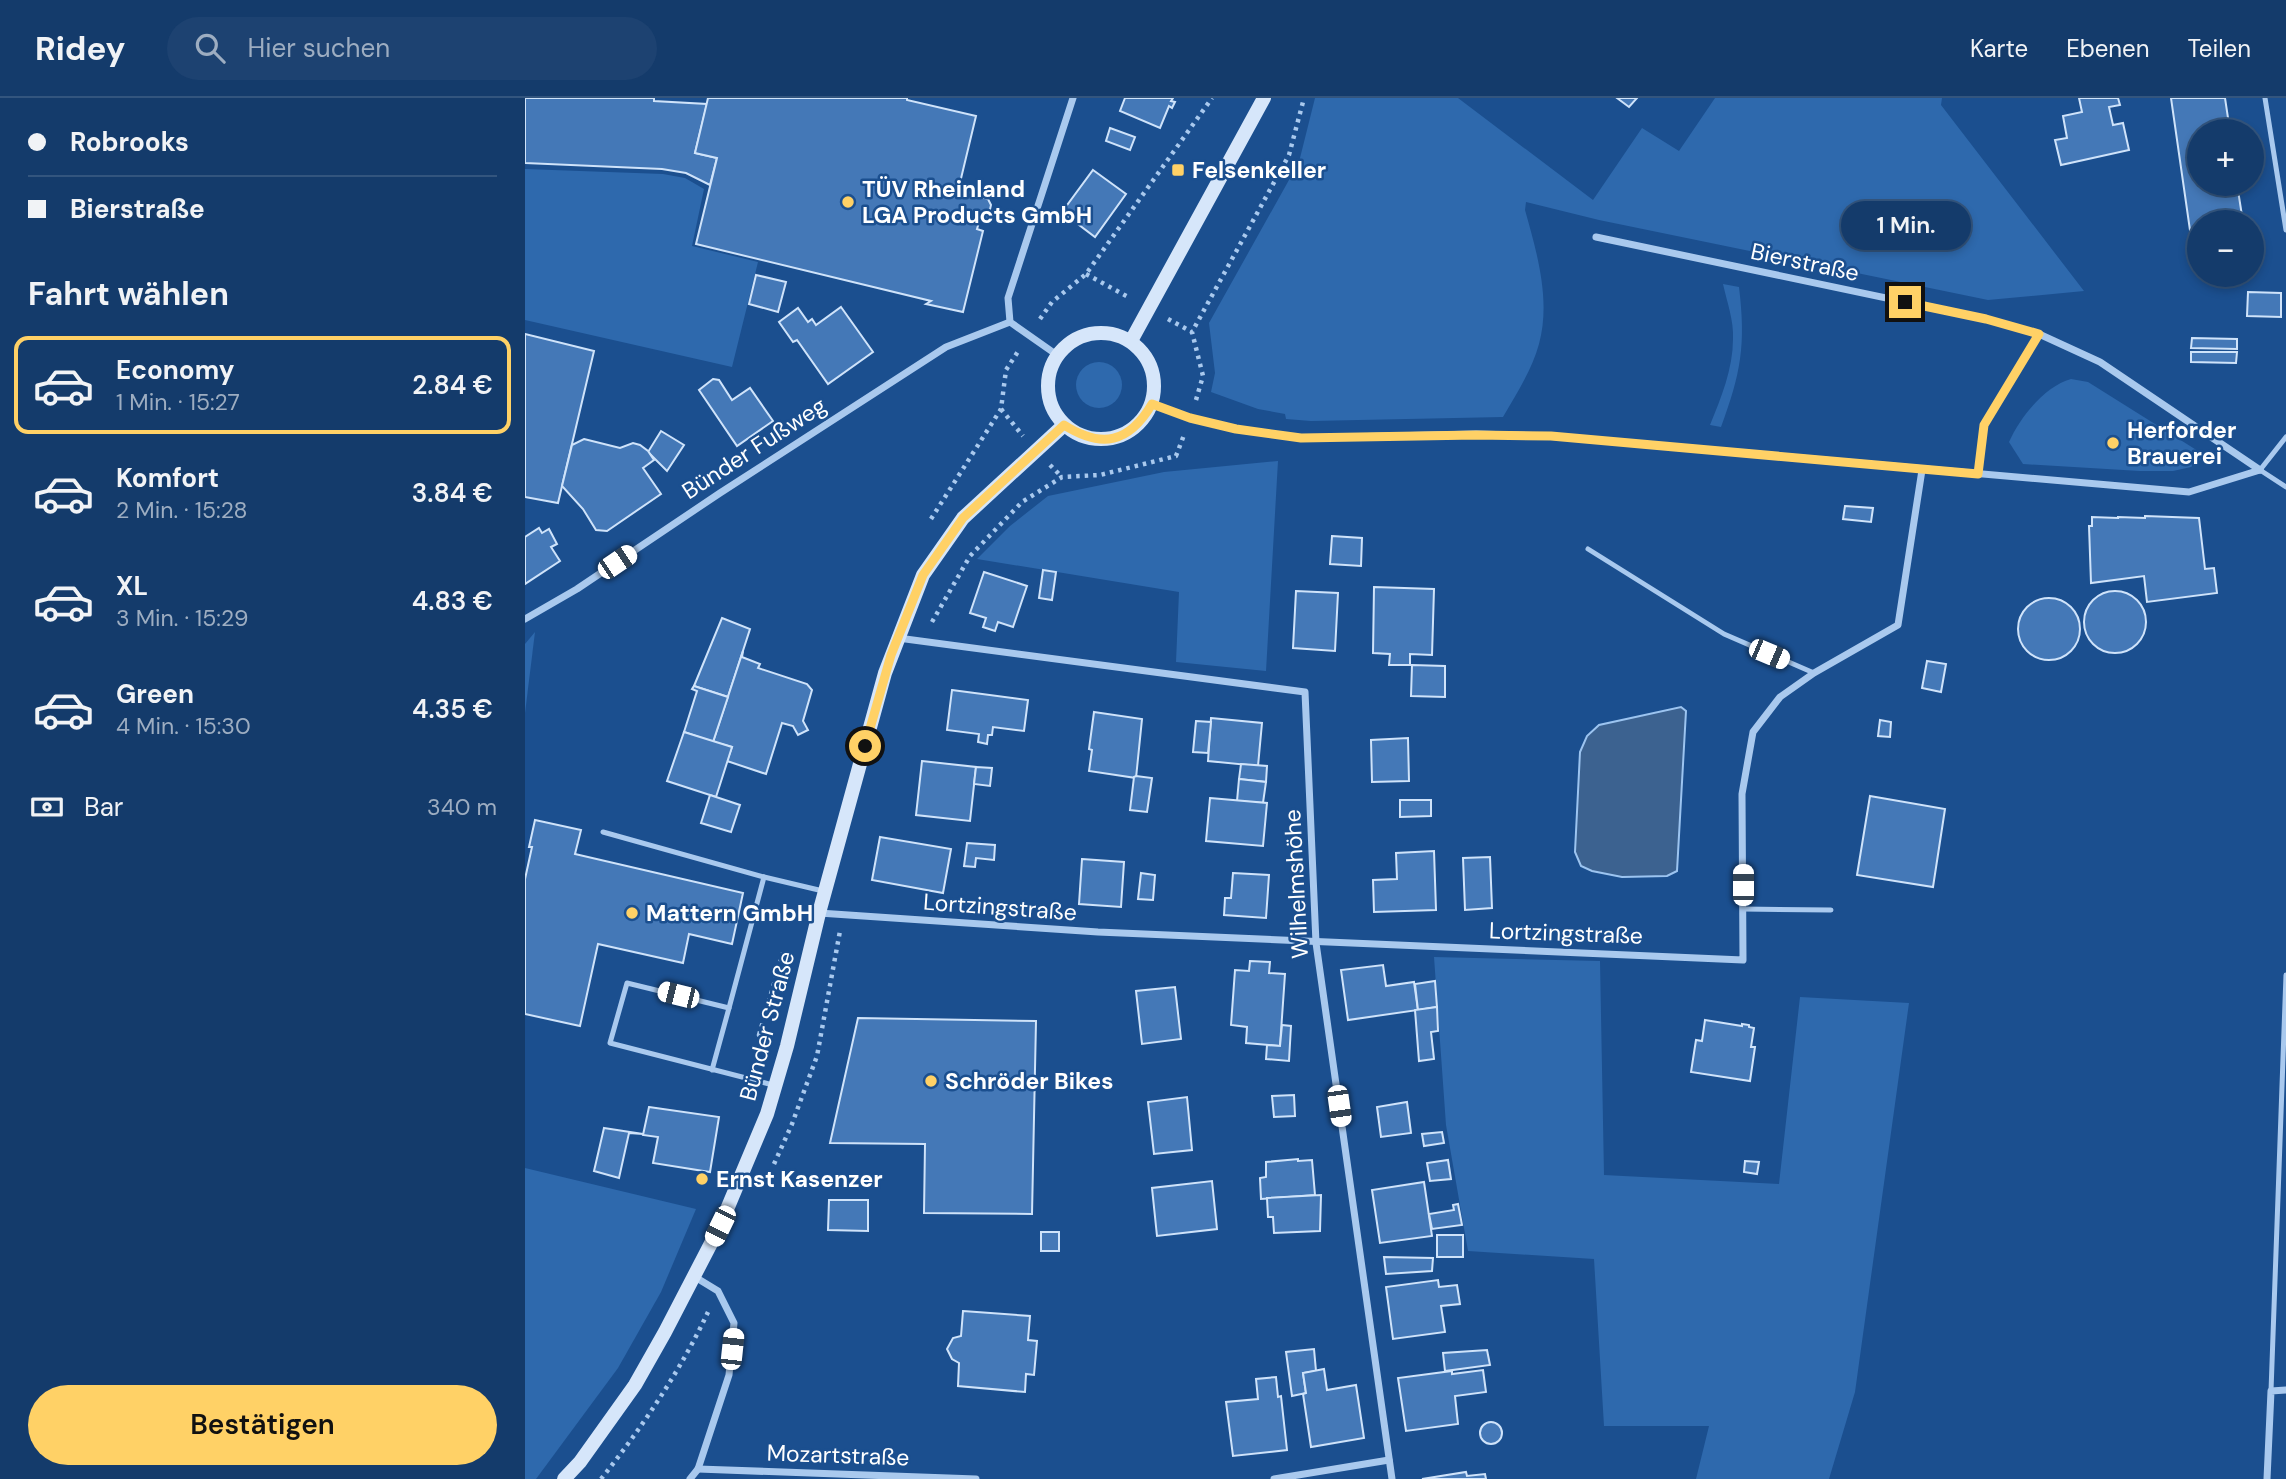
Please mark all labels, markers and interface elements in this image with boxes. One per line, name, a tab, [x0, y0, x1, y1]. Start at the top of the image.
search box	[167, 17, 657, 80]
text: Ridey	[35, 27, 125, 70]
icon: search	[191, 29, 229, 67]
text: Hier suchen	[247, 31, 390, 65]
text: Karte	[1970, 33, 2028, 64]
text: Ebenen	[2066, 33, 2150, 64]
text: Teilen	[2188, 33, 2251, 64]
map controls	[2187, 119, 2264, 287]
button: +	[2187, 119, 2264, 196]
text: Robrooks	[70, 125, 189, 159]
place label: Felsenkeller	[1192, 155, 1326, 185]
marker: Felsenkeller	[1170, 162, 1186, 178]
place label: TÜV Rheinland LGA Products GmbH	[862, 174, 1092, 230]
text: Bierstraße	[70, 192, 205, 226]
marker: TÜV Rheinland LGA Products GmbH	[840, 194, 856, 210]
callout: 1 Min.	[1840, 200, 1970, 250]
text: 1 Min.	[1876, 210, 1936, 240]
button: −	[2187, 210, 2264, 287]
street label: Bierstraße	[1748, 236, 1862, 288]
text: Fahrt wählen	[28, 273, 229, 315]
route end	[1889, 286, 1921, 318]
text: Economy	[116, 353, 234, 387]
icon: car	[32, 354, 95, 417]
text: 2.84 €	[412, 368, 493, 402]
text: 1 Min. · 15:27	[116, 387, 240, 417]
street label: Bünder Fußweg	[676, 390, 832, 506]
place label: Herforder Brauerei	[2127, 415, 2236, 471]
marker: Herforder Brauerei	[2105, 435, 2121, 451]
text: Komfort	[116, 461, 219, 495]
icon: car	[32, 462, 95, 525]
text: 3.84 €	[412, 476, 493, 510]
text: 2 Min. · 15:28	[116, 495, 247, 525]
car	[594, 542, 641, 582]
text: XL	[116, 569, 148, 603]
icon: car	[32, 570, 95, 633]
text: 4.83 €	[412, 584, 493, 618]
text: 3 Min. · 15:29	[116, 603, 248, 633]
car	[1746, 636, 1793, 672]
text: Green	[116, 677, 194, 711]
icon: car	[32, 678, 95, 741]
text: 4.35 €	[412, 692, 493, 726]
text: 4 Min. · 15:30	[116, 711, 251, 741]
route start	[849, 730, 881, 762]
icon: cash	[28, 788, 66, 826]
text: Bar	[84, 790, 123, 824]
text: 340 m	[427, 792, 497, 822]
street label: Wilhelmshöhe	[1277, 809, 1315, 959]
car	[1733, 864, 1754, 906]
street label: Lortzingstraße	[922, 887, 1078, 927]
place label: Mattern GmbH	[646, 898, 813, 928]
marker: Mattern GmbH	[624, 905, 640, 921]
street label: Lortzingstraße	[1489, 915, 1643, 951]
street label: Bünder Straße	[733, 948, 801, 1104]
car	[656, 980, 701, 1010]
place label: Schröder Bikes	[945, 1066, 1113, 1096]
marker: Schröder Bikes	[923, 1073, 939, 1089]
car	[1326, 1084, 1353, 1128]
place label: Ernst Kasenzer	[716, 1164, 883, 1194]
marker: Ernst Kasenzer	[694, 1171, 710, 1187]
car	[702, 1203, 739, 1249]
car	[720, 1327, 745, 1371]
button: Bestätigen	[28, 1385, 497, 1465]
street label: Mozartstraße	[766, 1438, 910, 1472]

